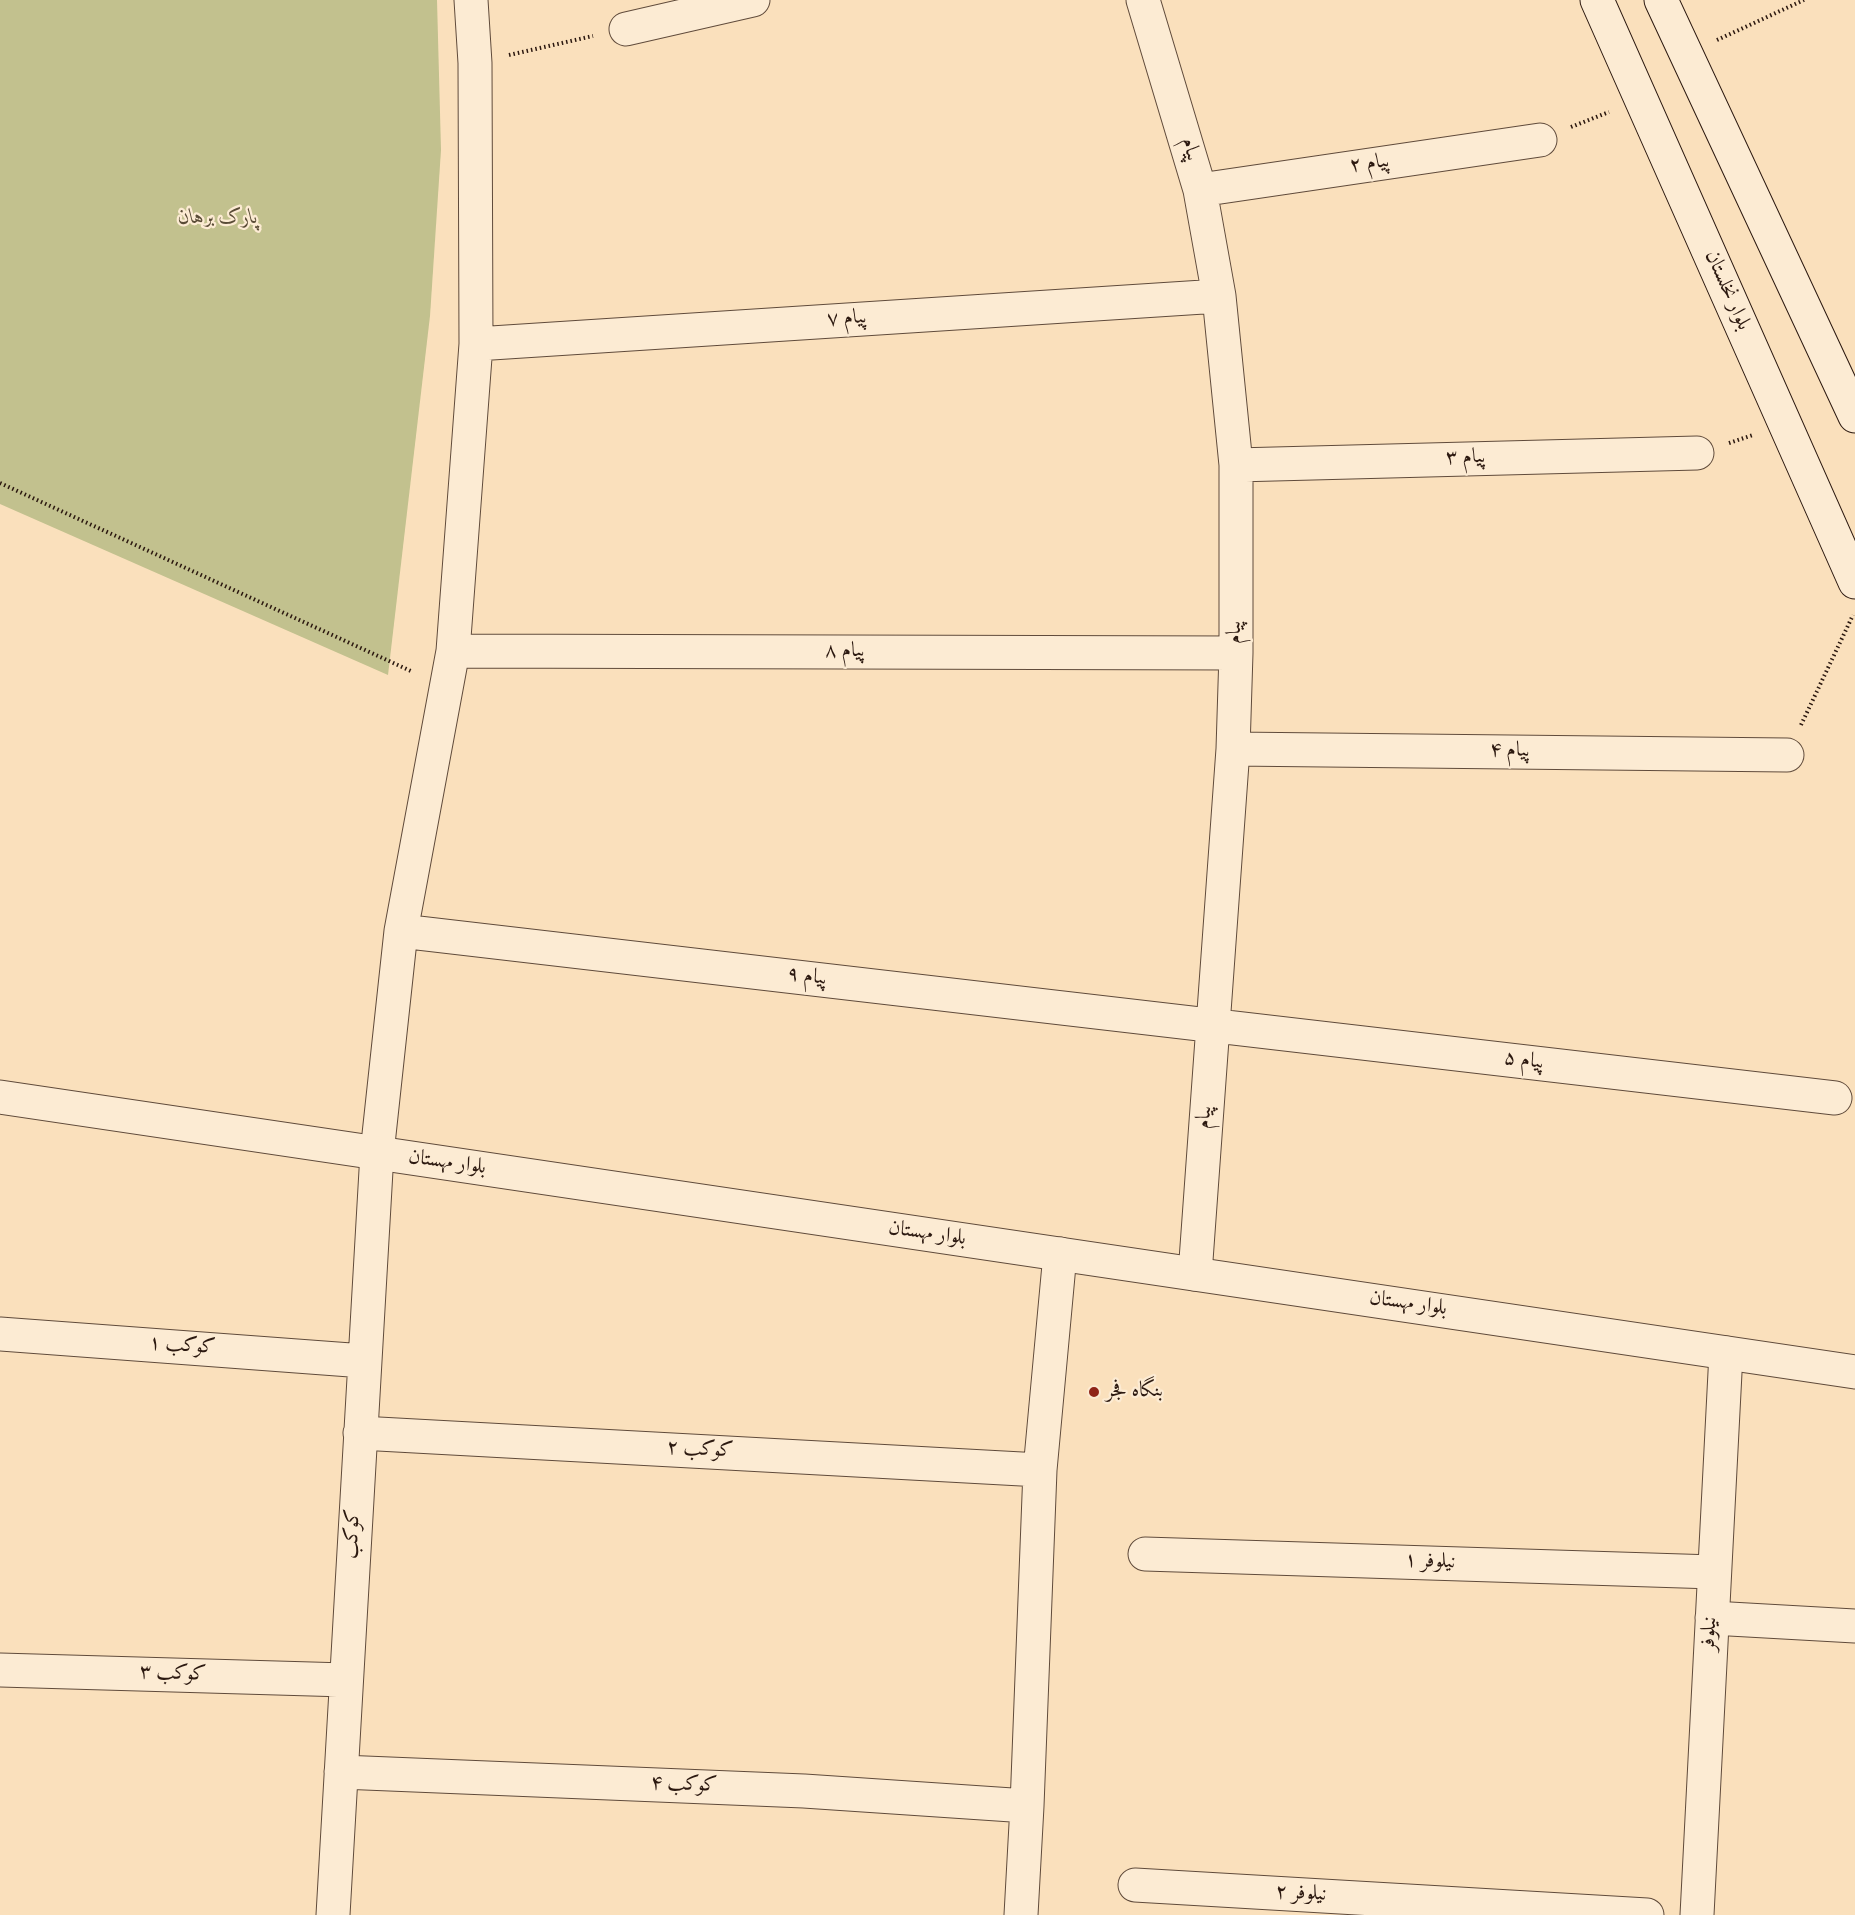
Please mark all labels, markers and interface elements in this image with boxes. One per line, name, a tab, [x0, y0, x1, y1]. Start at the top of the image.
street label: پیام	[1173, 135, 1205, 165]
street label: پیام ۲	[1348, 150, 1392, 180]
park label: پارک برهان	[178, 206, 258, 232]
street label: بلوار نخلستان	[1697, 247, 1755, 335]
street label: پیام ۷	[826, 306, 868, 334]
street label: پیام ۳	[1445, 446, 1487, 472]
street label: پیام	[1223, 620, 1249, 644]
street label: پیام ۸	[825, 639, 865, 665]
street label: پیام ۴	[1489, 739, 1531, 765]
street label: پیام ۹	[785, 963, 829, 993]
street label: پیام ۵	[1502, 1047, 1546, 1077]
street label: پیام	[1193, 1104, 1219, 1130]
street label: بلوار مهستان	[406, 1146, 488, 1182]
street label: بلوار مهستان	[886, 1217, 968, 1253]
street label: بلوار مهستان	[1367, 1287, 1449, 1323]
street label: کوکب ۱	[148, 1332, 216, 1362]
place label: بنگاه فجر	[1106, 1379, 1163, 1405]
marker: بنگاه فجر	[1087, 1385, 1101, 1399]
street label: کوکب ۲	[666, 1437, 734, 1465]
street label: کوکب	[340, 1508, 368, 1560]
street label: نیلوفر ۱	[1404, 1550, 1456, 1576]
street label: نیلوفر	[1698, 1616, 1724, 1652]
street label: کوکب ۳	[139, 1661, 207, 1689]
street label: کوکب ۴	[650, 1772, 718, 1800]
street label: نیلوفر ۲	[1275, 1881, 1327, 1909]

